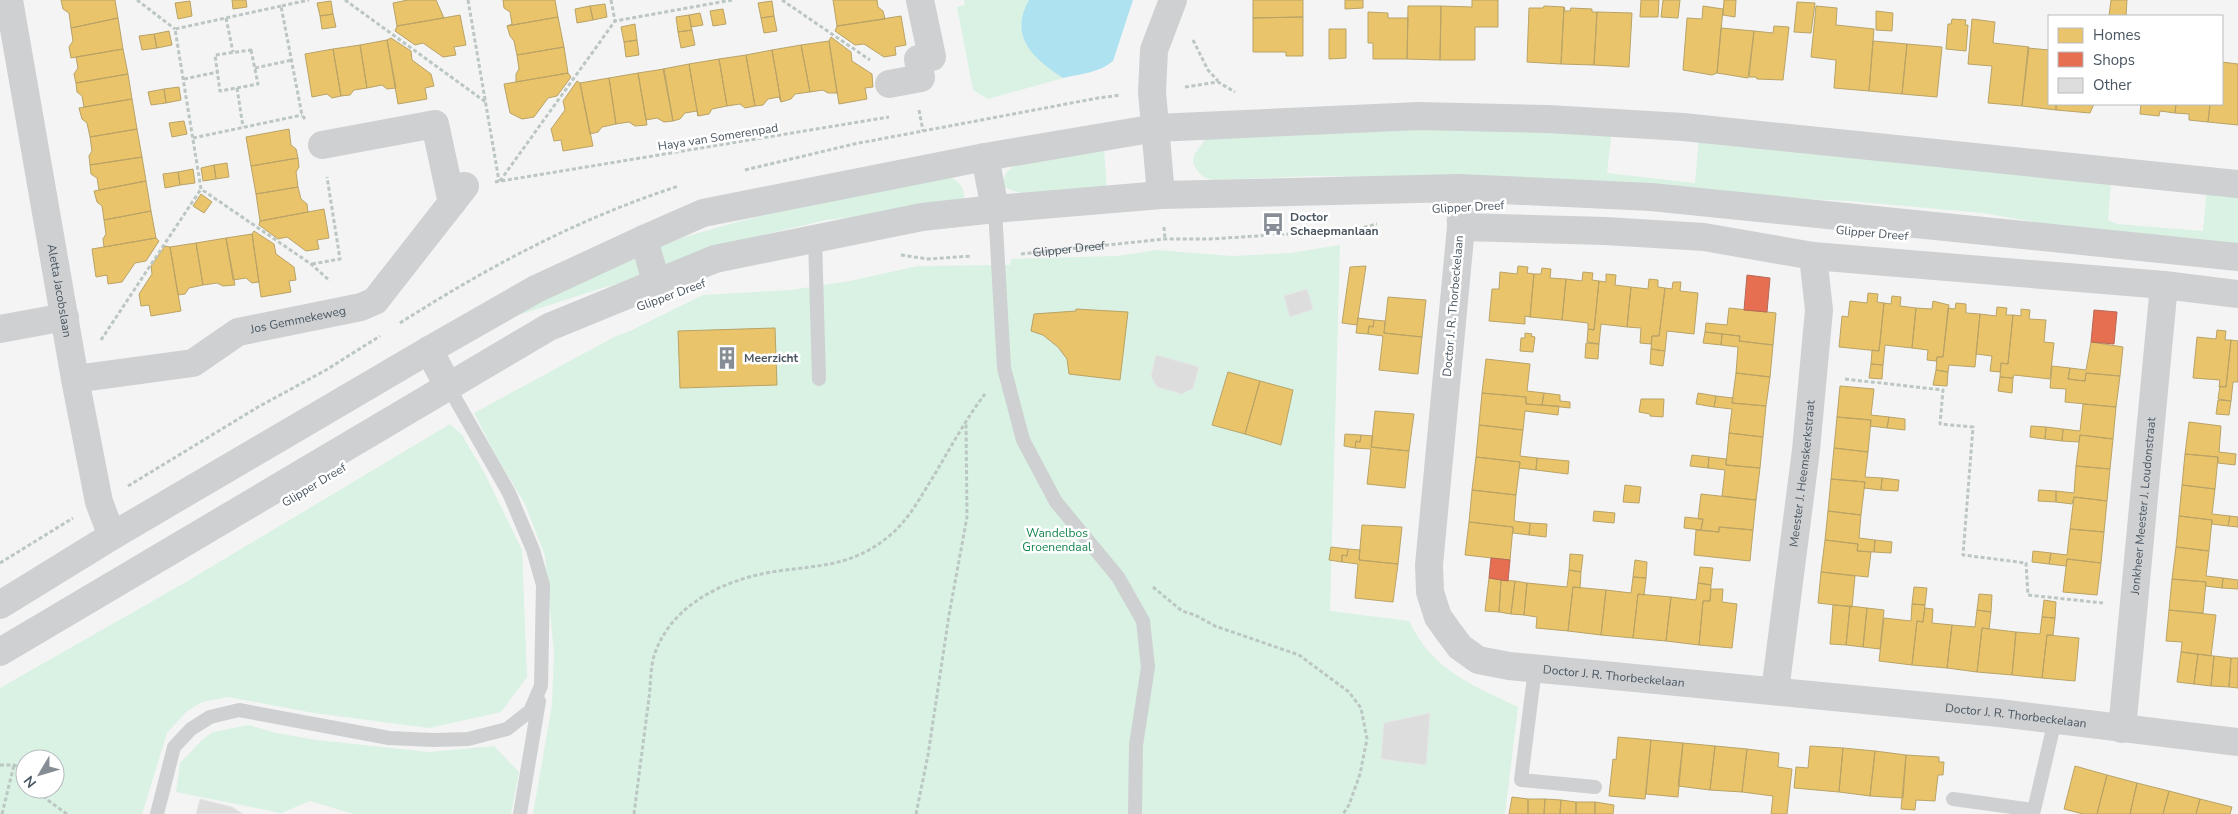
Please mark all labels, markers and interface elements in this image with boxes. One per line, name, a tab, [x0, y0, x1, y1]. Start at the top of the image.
legend	[2048, 15, 2223, 105]
text: Homes	[2093, 25, 2141, 45]
text: Shops	[2093, 50, 2135, 70]
text: Other	[2093, 75, 2132, 95]
street label: Haya van Somerenpad	[657, 120, 779, 154]
street label: Glipper Dreef	[1431, 197, 1506, 217]
place label: Doctor Schaepmanlaan	[1290, 209, 1379, 239]
bus stop icon: Doctor Schaepmanlaan	[1260, 211, 1286, 237]
street label: Glipper Dreef	[1835, 222, 1910, 244]
street label: Doctor J. R. Thorbeckelaan	[1439, 235, 1467, 377]
street label: Glipper Dreef	[1032, 237, 1107, 261]
street label: Aletta Jacobslaan	[44, 243, 76, 339]
street label: Glipper Dreef	[634, 275, 709, 315]
street label: Jos Gemmekeweg	[248, 302, 347, 338]
building icon: Meerzicht	[714, 345, 740, 371]
place label: Meerzicht	[744, 350, 799, 366]
street label: Meester J. Heemskerkstraat	[1786, 399, 1819, 548]
street label: Jonkheer Meester J. Loudonstraat	[2127, 416, 2160, 596]
street label: Glipper Dreef	[279, 459, 350, 511]
park label: Wandelbos Groenendaal	[1022, 525, 1092, 555]
street label: Doctor J. R. Thorbeckelaan	[1542, 661, 1685, 691]
street label: Doctor J. R. Thorbeckelaan	[1944, 700, 2087, 732]
north arrow	[15, 749, 65, 799]
text: N	[19, 772, 41, 792]

